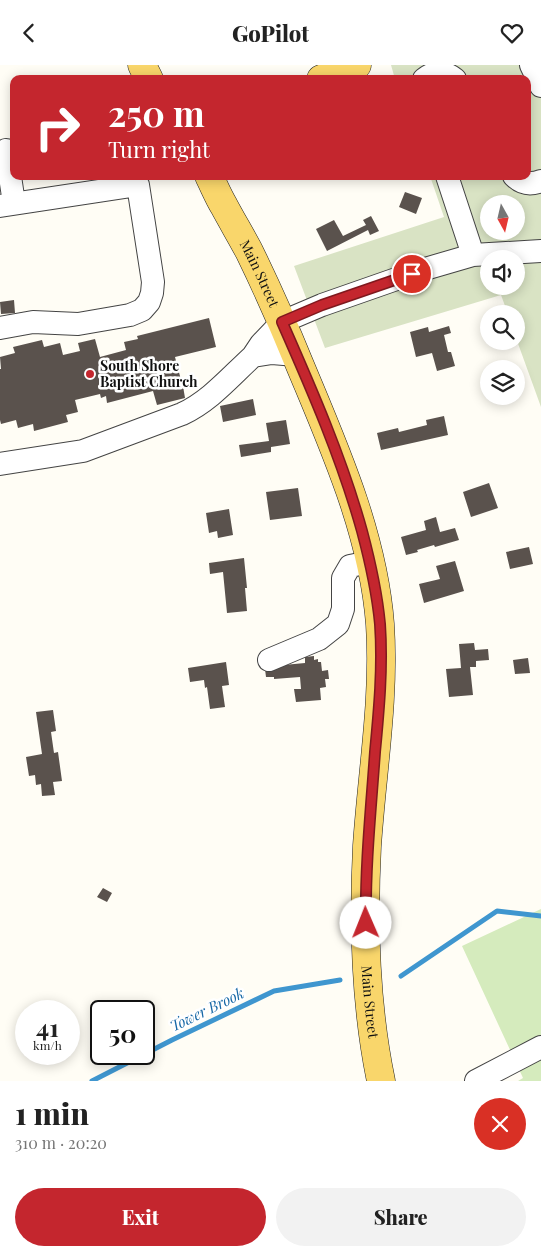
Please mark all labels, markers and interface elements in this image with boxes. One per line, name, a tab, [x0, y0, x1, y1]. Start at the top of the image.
text: GoPilot	[232, 18, 309, 48]
icon: back	[15, 19, 43, 47]
icon: heart	[498, 19, 526, 47]
text: 250 m	[108, 89, 205, 136]
icon: right	[25, 95, 90, 160]
text: Turn right	[108, 134, 210, 164]
north arrow	[480, 195, 525, 240]
map controls	[480, 195, 525, 405]
street label: Main Street	[236, 236, 284, 311]
button: sound	[480, 250, 525, 295]
pin	[391, 253, 433, 295]
icon: arrive	[398, 260, 426, 288]
button: search	[480, 305, 525, 350]
place label: South Shore Baptist Church	[100, 356, 198, 391]
button: layers	[480, 360, 525, 405]
marker: South Shore Baptist Church	[84, 368, 96, 380]
position arrow	[339, 896, 391, 948]
street label: Main Street	[358, 965, 384, 1040]
water label: Tower Brook	[166, 982, 247, 1036]
speed limit sign: 50	[90, 1000, 155, 1065]
text: 41	[36, 1010, 59, 1043]
text: km/h	[33, 1037, 62, 1053]
text: 1 min	[15, 1093, 89, 1133]
button: close	[474, 1098, 526, 1150]
text: 310 m · 20:20	[15, 1132, 107, 1153]
button: Exit	[15, 1188, 266, 1246]
button: Share	[276, 1188, 526, 1246]

